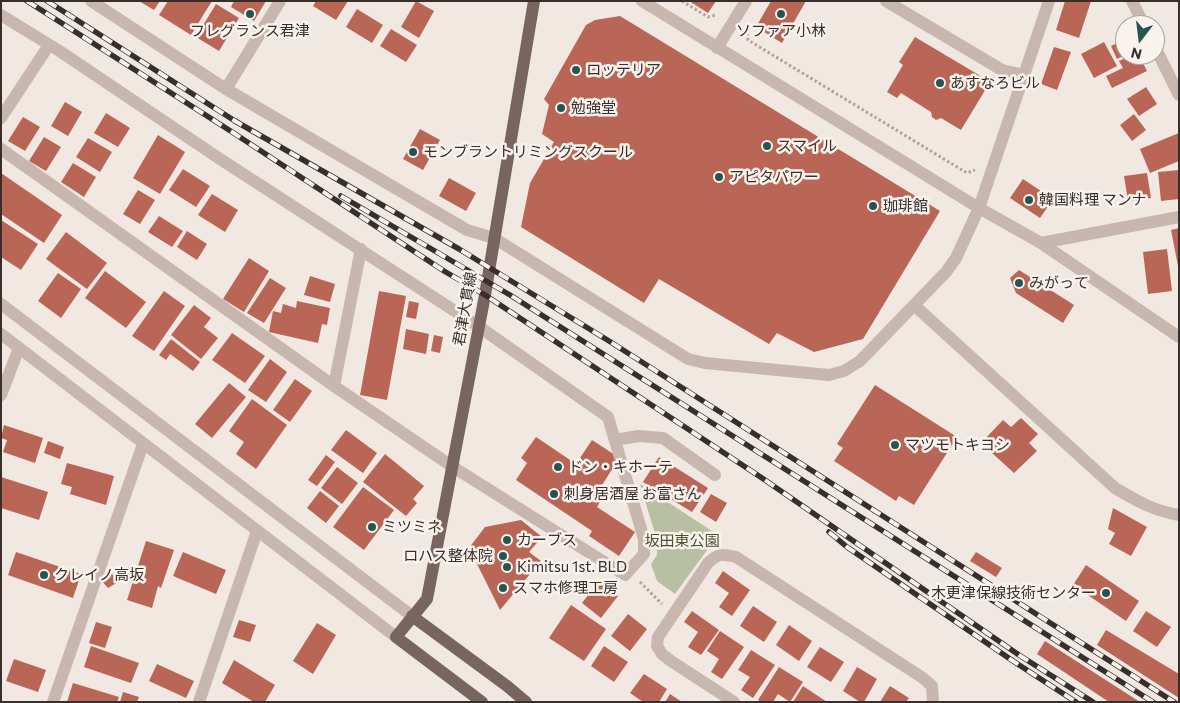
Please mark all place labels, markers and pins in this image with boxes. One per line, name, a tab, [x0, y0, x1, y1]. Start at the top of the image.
marker: フレグランス君津	[244, 8, 256, 20]
marker: ソファア小林	[775, 8, 787, 20]
place label: フレグランス君津	[190, 22, 310, 40]
place label: ソファア小林	[736, 22, 826, 40]
place label: ロッテリア	[586, 61, 661, 79]
marker: ロッテリア	[570, 64, 582, 76]
place label: あすなろビル	[950, 74, 1040, 92]
marker: あすなろビル	[934, 77, 946, 89]
place label: 勉強堂	[571, 99, 616, 117]
marker: 勉強堂	[555, 102, 567, 114]
place label: スマイル	[777, 137, 837, 155]
marker: スマイル	[761, 140, 773, 152]
place label: モンブラントリミングスクール	[423, 143, 633, 161]
marker: モンブラントリミングスクール	[407, 146, 419, 158]
place label: アピタパワー	[729, 168, 819, 186]
marker: アピタパワー	[713, 171, 725, 183]
place label: 韓国料理 マンナ	[1039, 191, 1147, 209]
marker: 韓国料理 マンナ	[1023, 194, 1035, 206]
place label: 珈琲館	[883, 197, 928, 215]
marker: 珈琲館	[867, 200, 879, 212]
place label: みがって	[1029, 274, 1089, 292]
marker: みがって	[1013, 277, 1025, 289]
place label: マツモトキヨシ	[905, 436, 1010, 454]
marker: マツモトキヨシ	[889, 439, 901, 451]
place label: ドン・キホーテ	[568, 458, 673, 476]
marker: ドン・キホーテ	[552, 461, 564, 473]
place label: 刺身居酒屋 お富さん	[564, 485, 702, 503]
marker: 刺身居酒屋 お富さん	[548, 488, 560, 500]
place label: ミツミネ	[382, 518, 442, 536]
marker: ミツミネ	[366, 521, 378, 533]
place label: カーブス	[517, 531, 577, 549]
marker: カーブス	[501, 534, 513, 546]
place label: ロハス整体院	[403, 547, 493, 565]
marker: ロハス整体院	[497, 550, 509, 562]
place label: Kimitsu 1st. BLD	[517, 558, 627, 576]
marker: Kimitsu 1st. BLD	[501, 561, 513, 573]
place label: クレイノ高坂	[54, 566, 144, 584]
marker: クレイノ高坂	[38, 569, 50, 581]
place label: スマホ修理工房	[513, 579, 618, 597]
marker: スマホ修理工房	[497, 582, 509, 594]
place label: 木更津保線技術センター	[931, 584, 1096, 602]
marker: 木更津保線技術センター	[1100, 587, 1112, 599]

